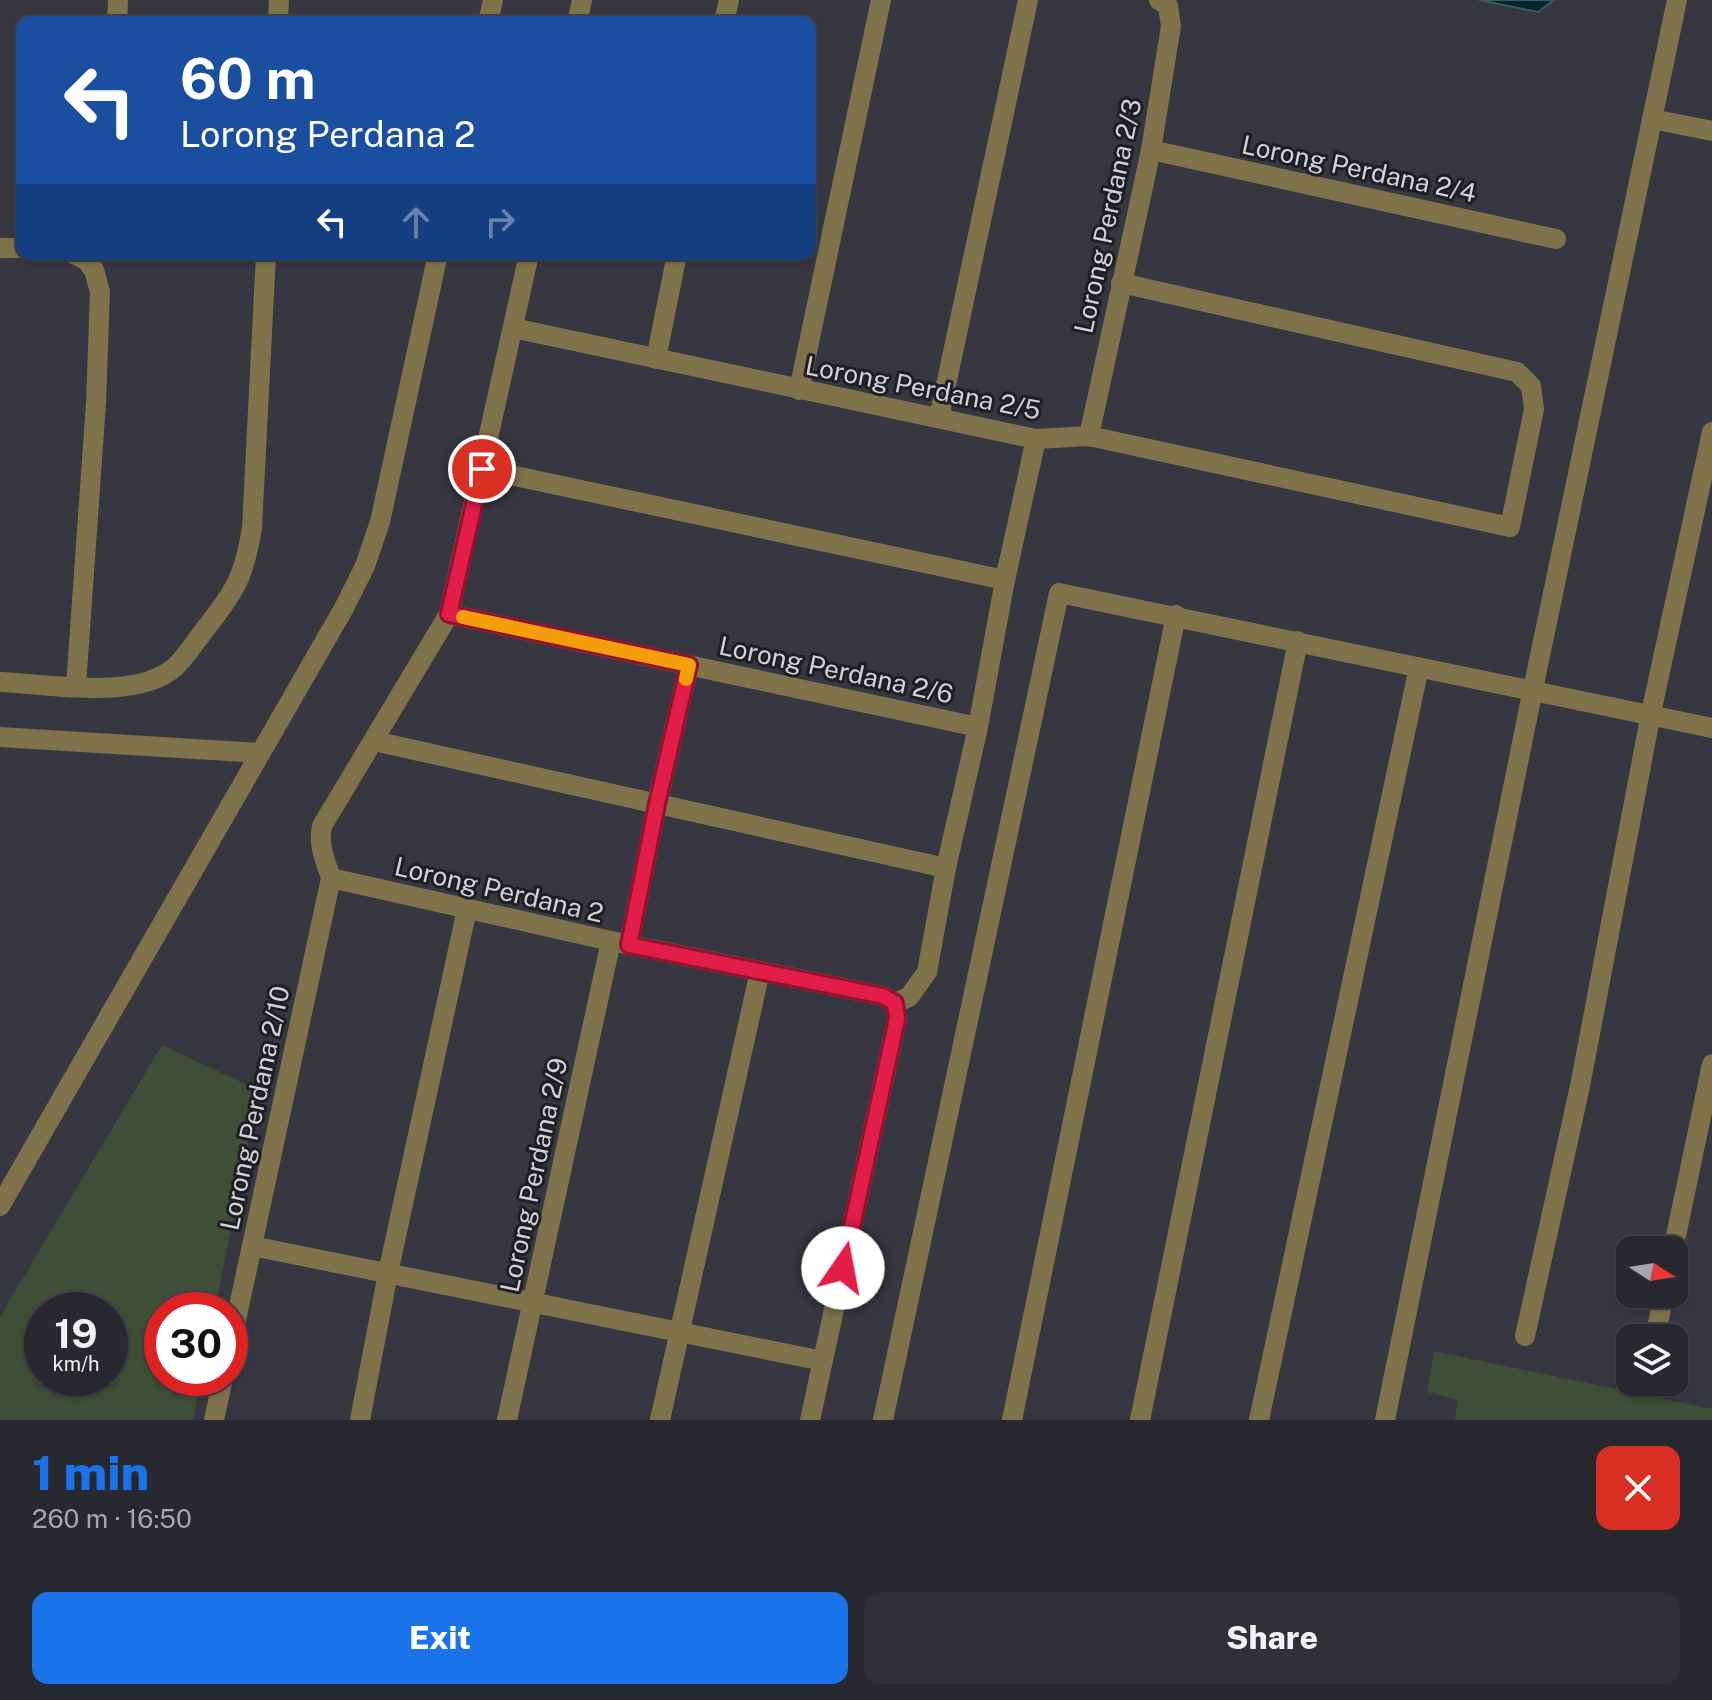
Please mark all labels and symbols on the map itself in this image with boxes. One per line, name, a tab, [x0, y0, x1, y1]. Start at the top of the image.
street label: Lorong Perdana 2/3	[1068, 96, 1148, 336]
street label: Lorong Perdana 2/4	[1239, 129, 1479, 209]
street label: Lorong Perdana 2/5	[803, 349, 1043, 426]
pin	[448, 435, 516, 503]
street label: Lorong Perdana 2/6	[716, 630, 956, 709]
street label: Lorong Perdana 2	[392, 850, 607, 929]
street label: Lorong Perdana 2/10	[213, 983, 296, 1233]
street label: Lorong Perdana 2/9	[494, 1055, 573, 1295]
position arrow	[801, 1226, 885, 1310]
north arrow	[1616, 1236, 1688, 1308]
speed limit sign: 30	[144, 1292, 248, 1396]

